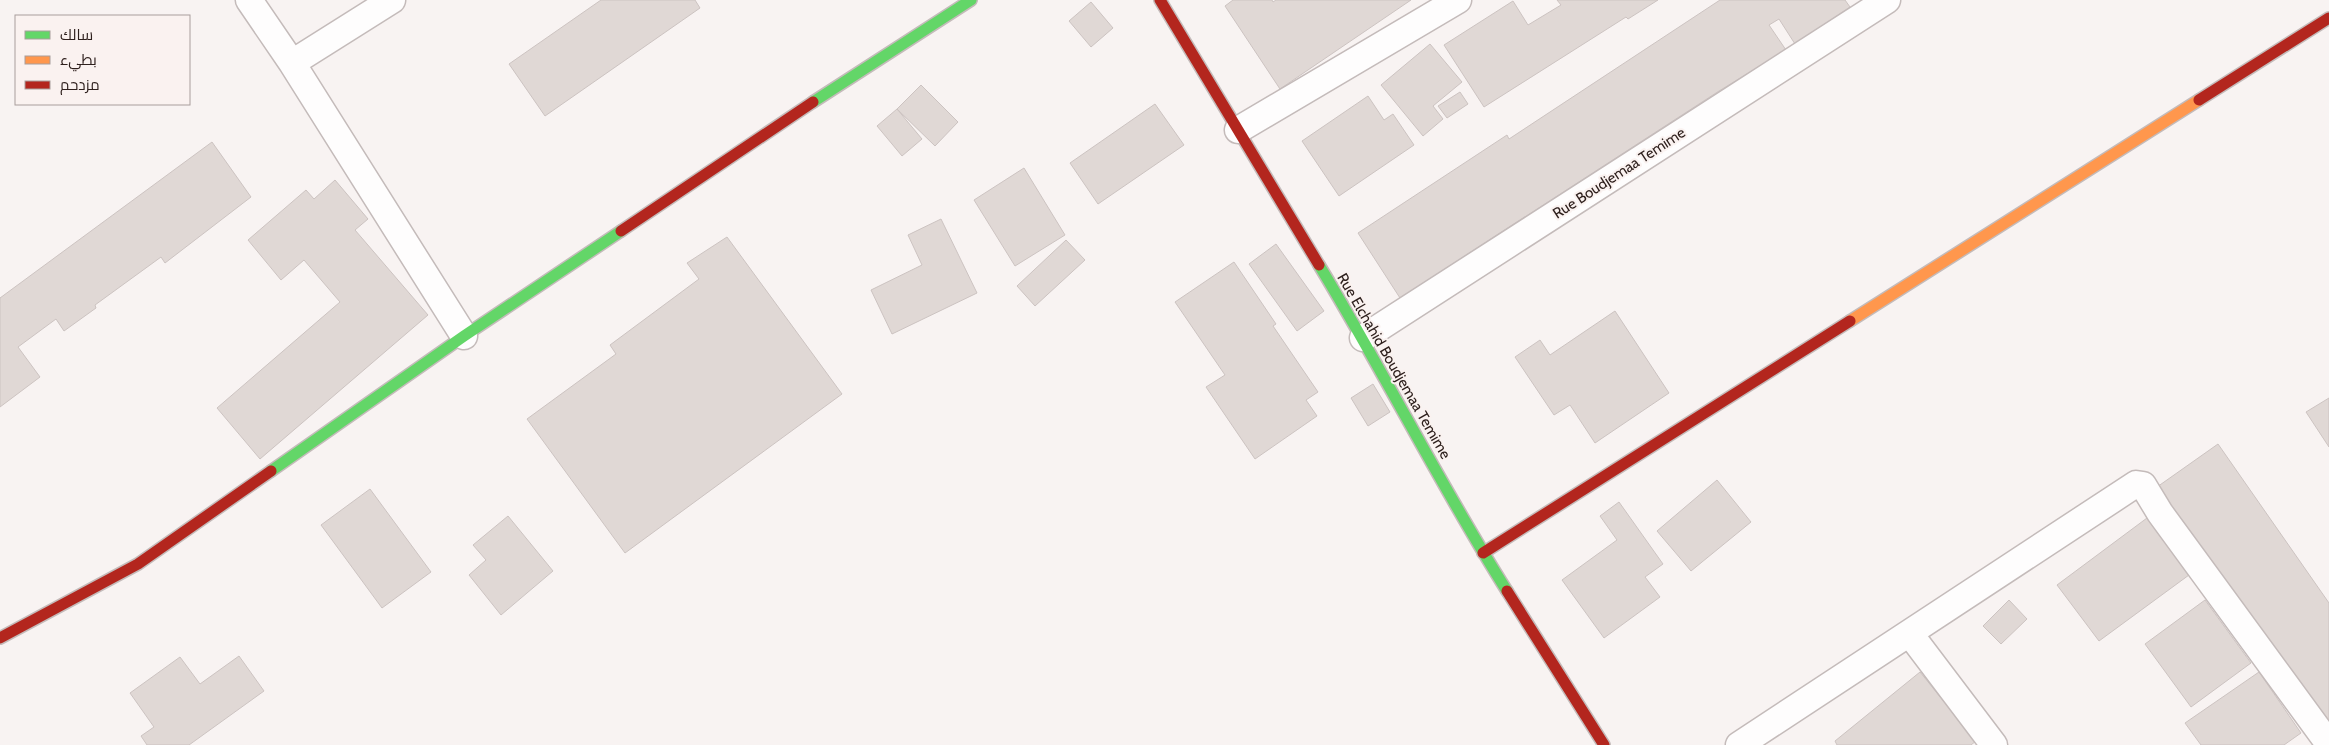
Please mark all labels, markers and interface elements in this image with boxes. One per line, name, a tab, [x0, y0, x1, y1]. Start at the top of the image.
legend	[15, 15, 190, 105]
text: سالك	[60, 26, 93, 44]
text: بطيء	[60, 51, 97, 72]
text: مزدحم	[60, 76, 100, 95]
street label: Rue Boudjemaa Temime	[1549, 123, 1689, 223]
street label: Rue Elchahid Boudjemaa Temime	[1333, 270, 1455, 462]

